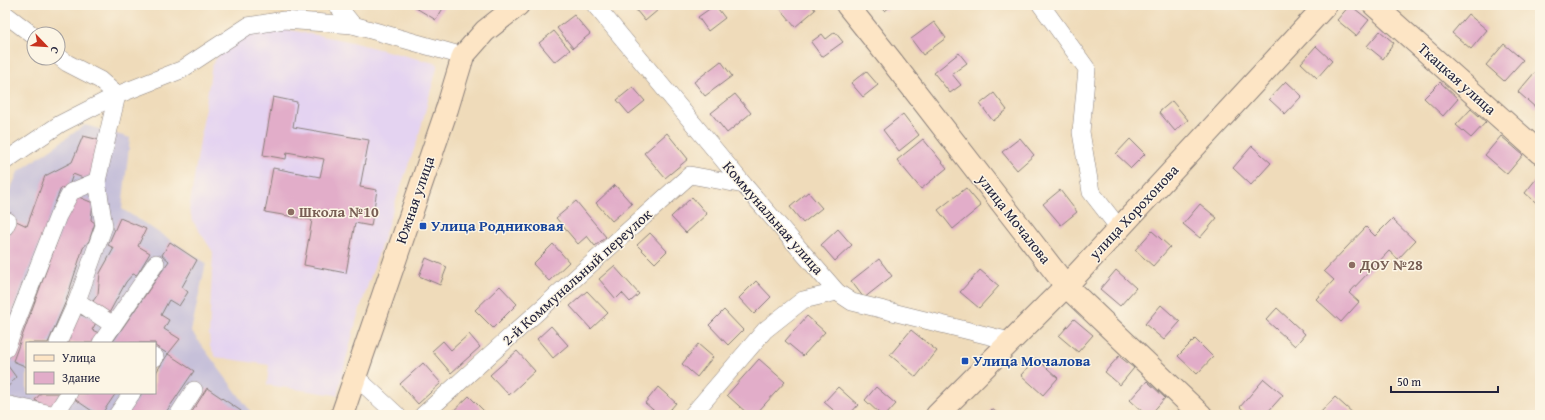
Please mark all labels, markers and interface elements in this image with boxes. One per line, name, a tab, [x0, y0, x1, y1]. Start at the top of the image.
north arrow	[26, 26, 66, 66]
street label: Ткацкая улица	[1414, 38, 1502, 120]
text: С	[46, 44, 64, 56]
street label: Южная улица	[390, 153, 440, 246]
street label: Коммунальная улица	[718, 156, 829, 280]
street label: улица Хорохонова	[1083, 159, 1184, 264]
street label: улица Мочалова	[972, 169, 1057, 269]
place label: Школа №10	[299, 201, 379, 222]
street label: 2-й Коммунальный переулок	[497, 203, 656, 350]
marker: Школа №10	[286, 207, 296, 217]
place label: Улица Родниковая	[431, 215, 564, 236]
marker: Улица Родниковая	[418, 221, 428, 231]
place label: ДОУ №28	[1359, 254, 1423, 275]
marker: ДОУ №28	[1347, 260, 1357, 270]
legend	[26, 342, 156, 394]
text: Улица	[62, 349, 96, 366]
place label: Улица Мочалова	[973, 350, 1091, 371]
marker: Улица Мочалова	[960, 356, 970, 366]
scale bar	[1391, 368, 1498, 394]
text: Здание	[62, 369, 101, 386]
text: 50 m	[1397, 373, 1421, 390]

